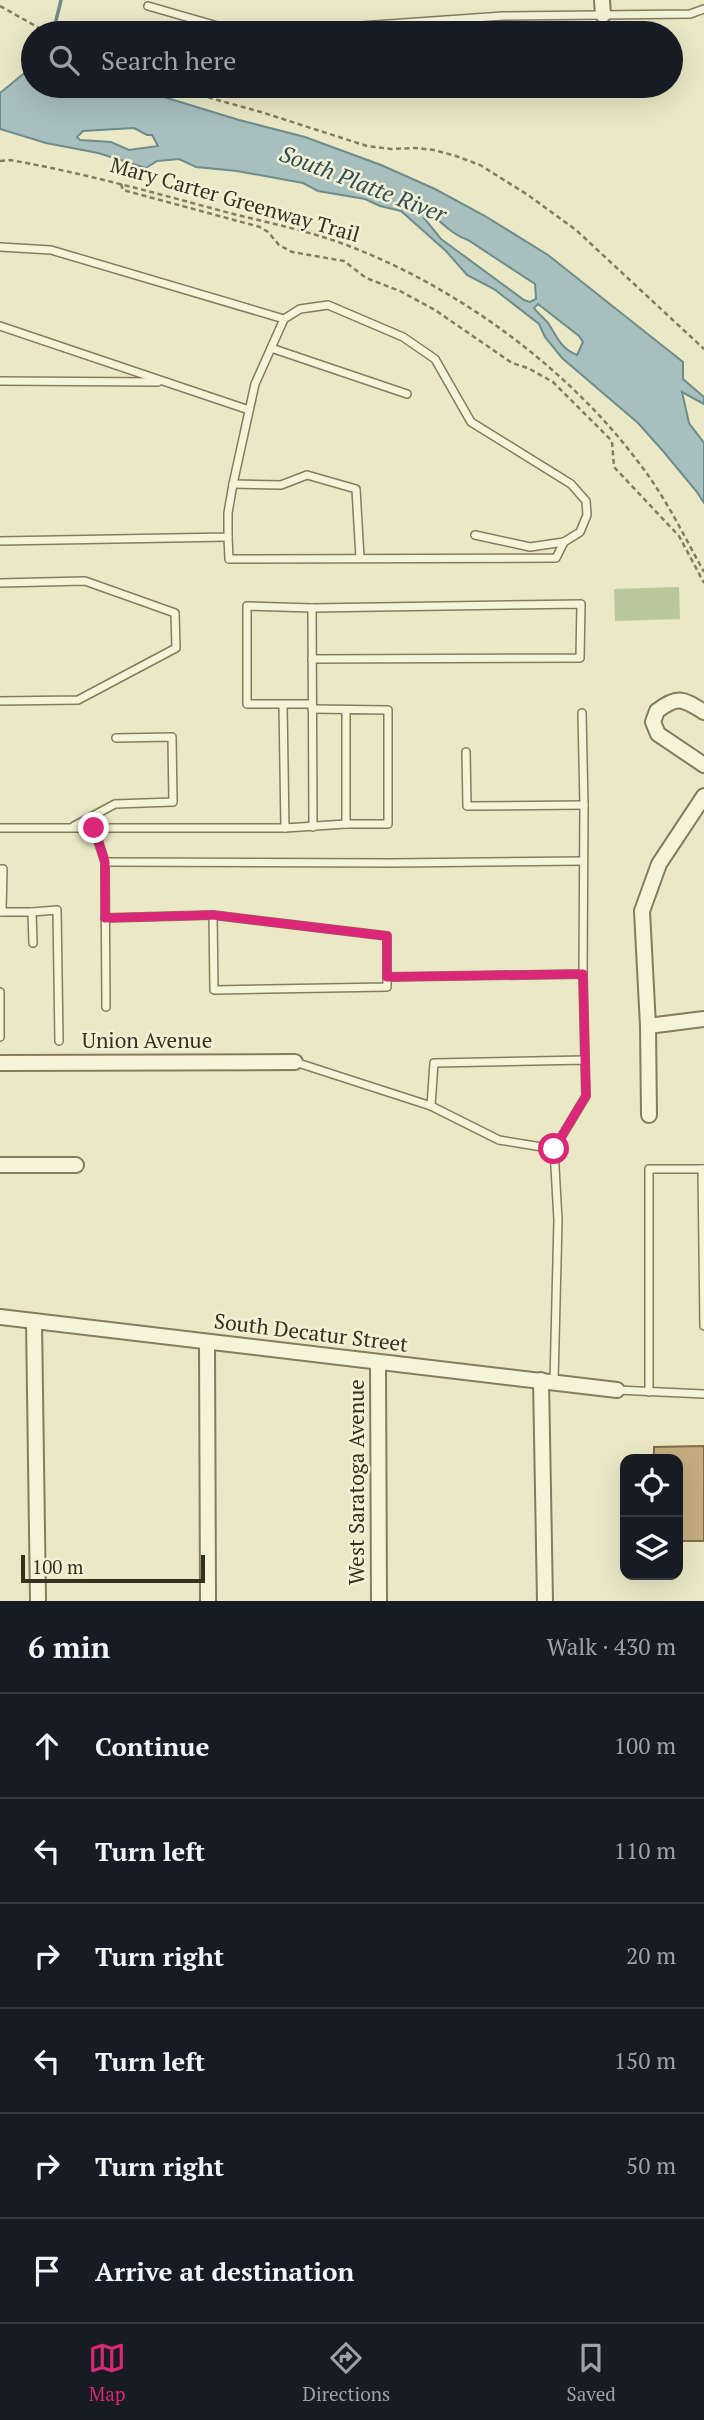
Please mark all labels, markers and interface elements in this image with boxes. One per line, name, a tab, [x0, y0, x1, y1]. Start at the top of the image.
search box	[21, 21, 683, 98]
icon: search	[45, 41, 83, 79]
text: Search here	[101, 43, 236, 77]
water label: South Platte River	[276, 138, 452, 230]
street label: Mary Carter Greenway Trail	[107, 150, 363, 248]
route end	[78, 812, 109, 843]
street label: Union Avenue	[82, 1026, 212, 1054]
route start	[538, 1133, 569, 1164]
street label: South Decatur Street	[213, 1306, 410, 1358]
street label: West Saratoga Avenue	[342, 1379, 370, 1585]
map controls	[620, 1454, 683, 1580]
button: locate	[620, 1454, 683, 1517]
button: layers	[620, 1517, 683, 1580]
scale bar	[21, 1552, 205, 1584]
text: 100 m	[32, 1554, 83, 1579]
text: 6 min	[28, 1627, 110, 1667]
text: Walk · 430 m	[547, 1631, 676, 1662]
icon: ahead	[28, 1727, 66, 1765]
text: Continue	[95, 1729, 209, 1763]
text: 100 m	[614, 1730, 676, 1761]
icon: left	[28, 1832, 66, 1870]
text: Turn left	[95, 1834, 205, 1868]
text: 110 m	[614, 1835, 676, 1866]
icon: right	[28, 1937, 66, 1975]
text: Turn right	[95, 1939, 224, 1973]
text: 20 m	[626, 1940, 676, 1971]
icon: left	[28, 2042, 66, 2080]
text: Turn left	[95, 2044, 205, 2078]
text: 150 m	[614, 2045, 676, 2076]
icon: right	[28, 2147, 66, 2185]
text: Turn right	[95, 2149, 224, 2183]
text: 50 m	[626, 2150, 676, 2181]
icon: arrive	[28, 2252, 66, 2290]
text: Arrive at destination	[95, 2254, 354, 2288]
tab: Map	[88, 2339, 126, 2406]
tab: Directions	[303, 2339, 390, 2406]
tab: Saved	[567, 2339, 616, 2406]

